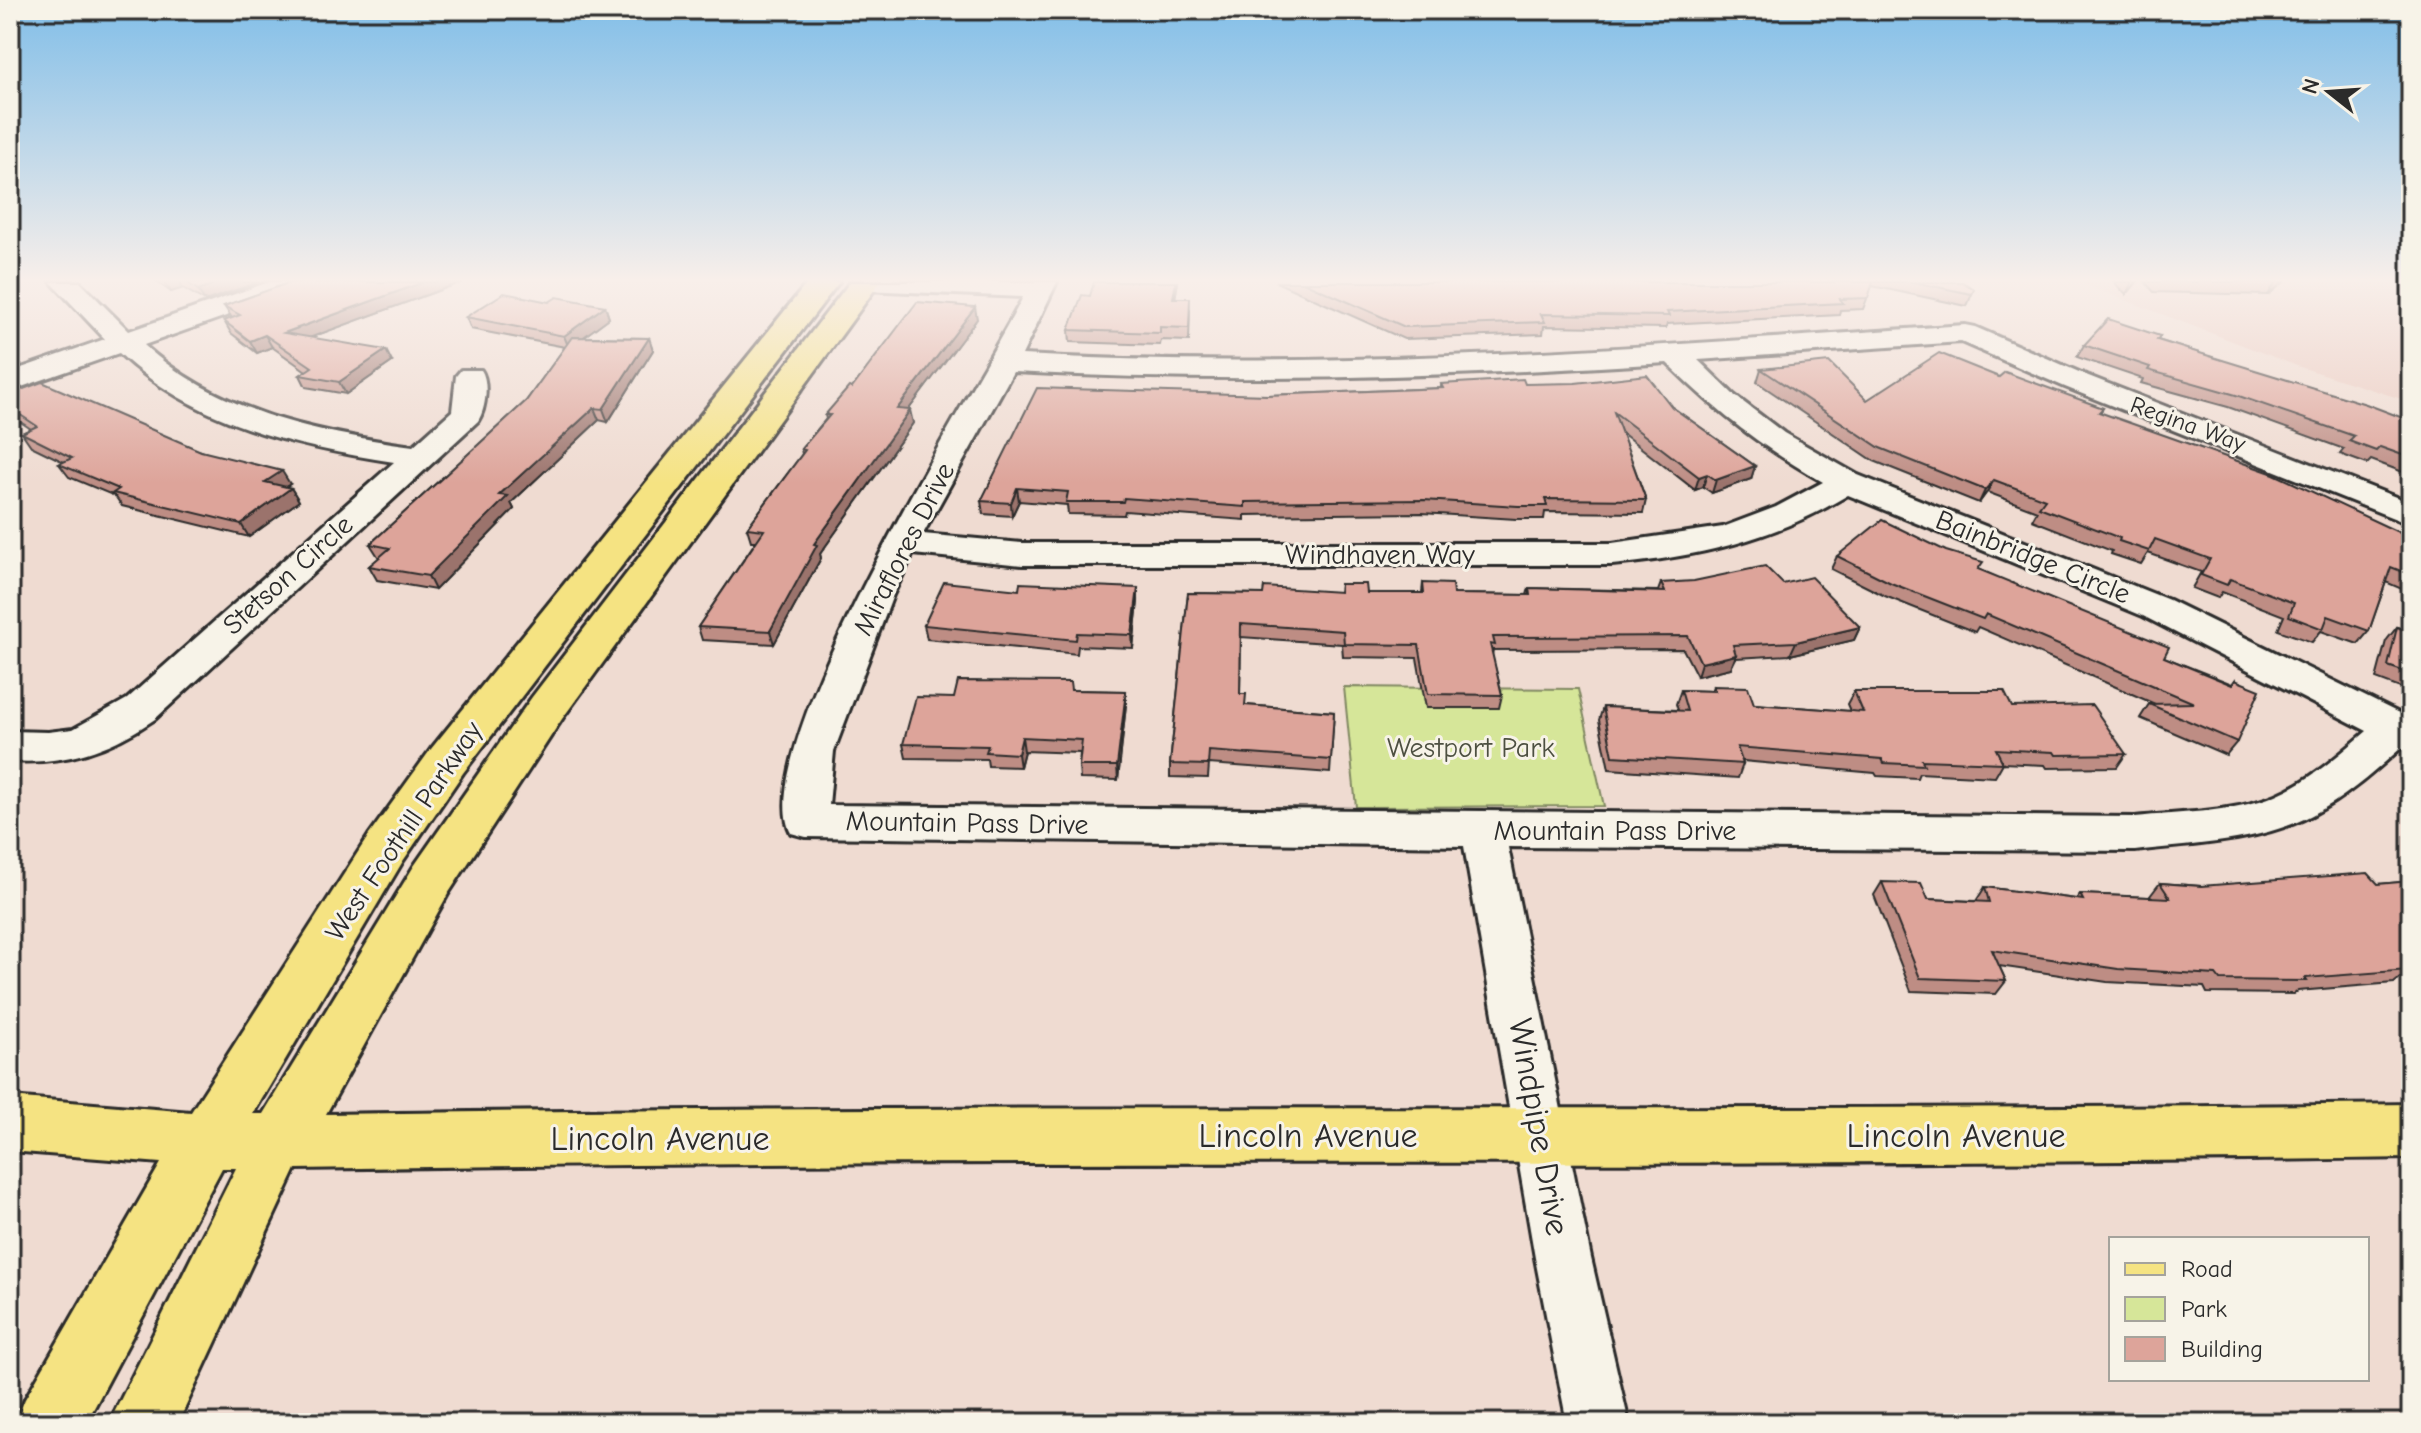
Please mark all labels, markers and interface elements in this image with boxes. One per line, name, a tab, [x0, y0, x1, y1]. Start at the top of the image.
north arrow	[2289, 52, 2369, 132]
text: N	[2296, 76, 2325, 97]
street label: Regina Way	[2127, 390, 2250, 458]
street label: Miraflores Drive	[847, 457, 961, 641]
street label: Bainbridge Circle	[1931, 503, 2135, 611]
street label: Stetson Circle	[217, 508, 359, 642]
street label: Windhaven Way	[1285, 539, 1475, 571]
street label: West Foothill Parkway	[319, 715, 489, 947]
park label: Westport Park	[1387, 732, 1555, 764]
street label: Mountain Pass Drive	[845, 805, 1089, 841]
street label: Mountain Pass Drive	[1494, 815, 1736, 847]
street label: Windpipe Drive	[1500, 1015, 1578, 1239]
street label: Lincoln Avenue	[1198, 1116, 1418, 1156]
street label: Lincoln Avenue	[1846, 1116, 2066, 1156]
street label: Lincoln Avenue	[550, 1119, 770, 1159]
legend	[2109, 1237, 2369, 1381]
text: Road	[2181, 1255, 2233, 1283]
text: Park	[2181, 1295, 2227, 1323]
text: Building	[2181, 1335, 2263, 1363]

